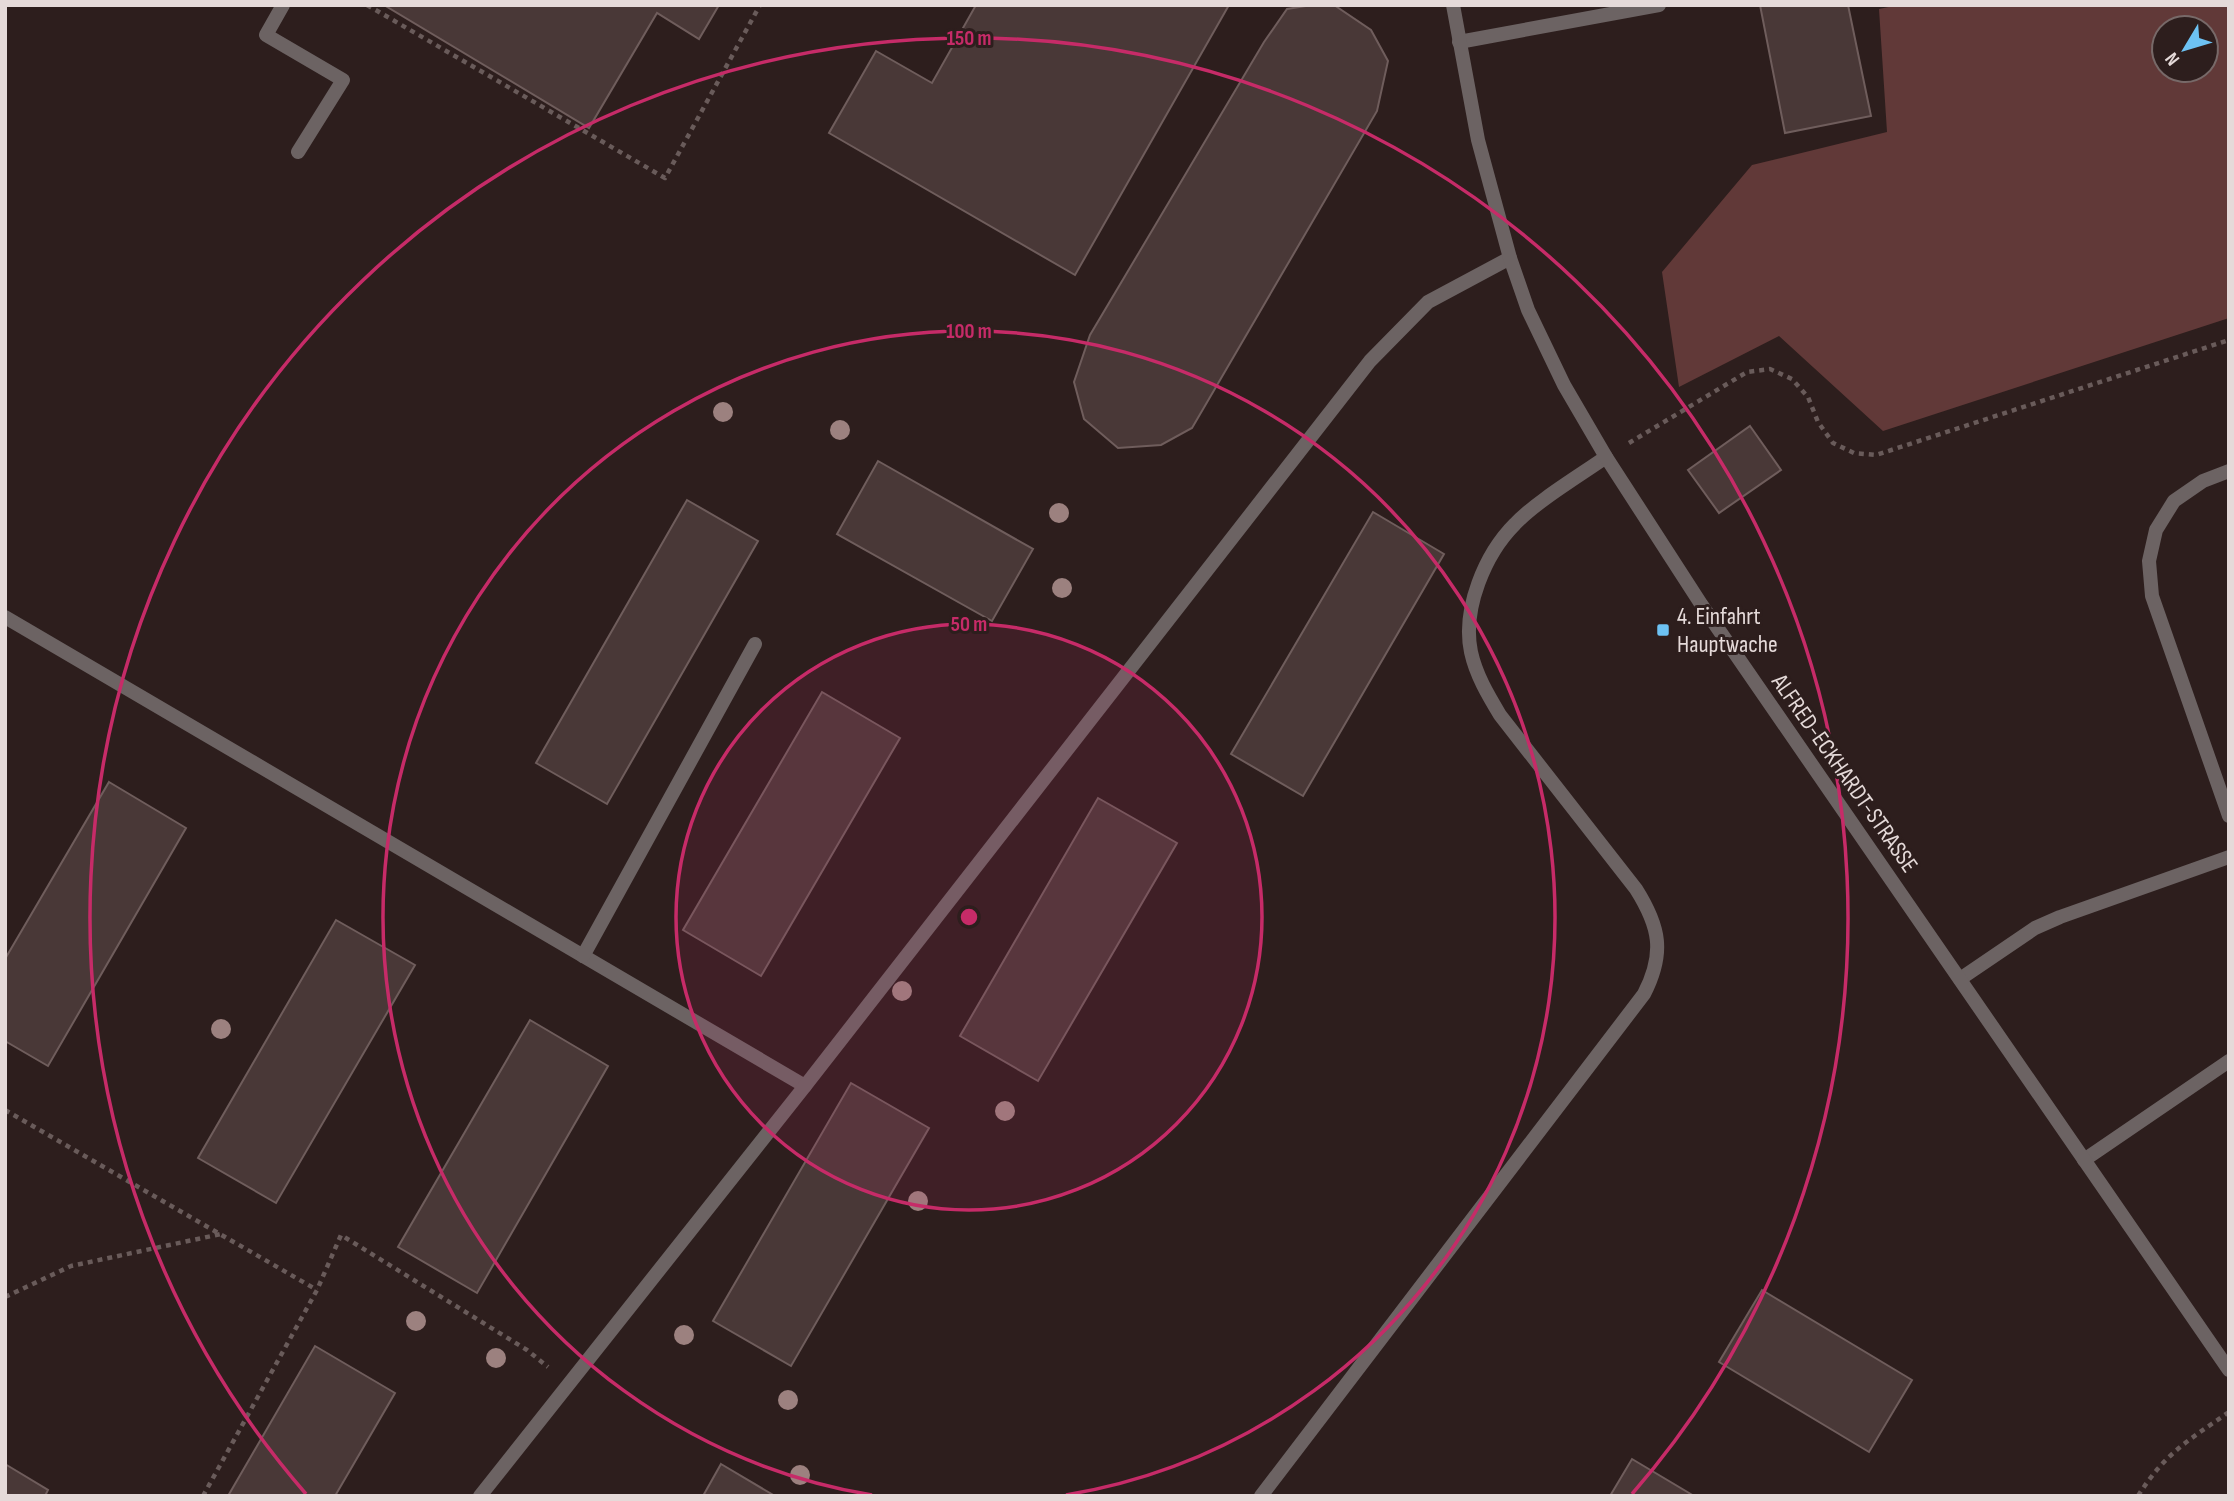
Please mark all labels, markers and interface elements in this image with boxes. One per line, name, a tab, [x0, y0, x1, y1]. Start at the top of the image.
north arrow	[2150, 14, 2220, 84]
text: 150 m	[947, 26, 991, 51]
text: N	[2161, 47, 2185, 70]
text: 100 m	[946, 319, 992, 344]
place label: 4. Einfahrt Hauptwache	[1677, 602, 1778, 659]
text: 50 m	[951, 612, 987, 637]
marker: 4. Einfahrt Hauptwache	[1655, 622, 1671, 638]
street label: ALFRED-ECKHARDT-STRASSE	[1765, 668, 1924, 878]
centre of rings	[957, 905, 981, 929]

